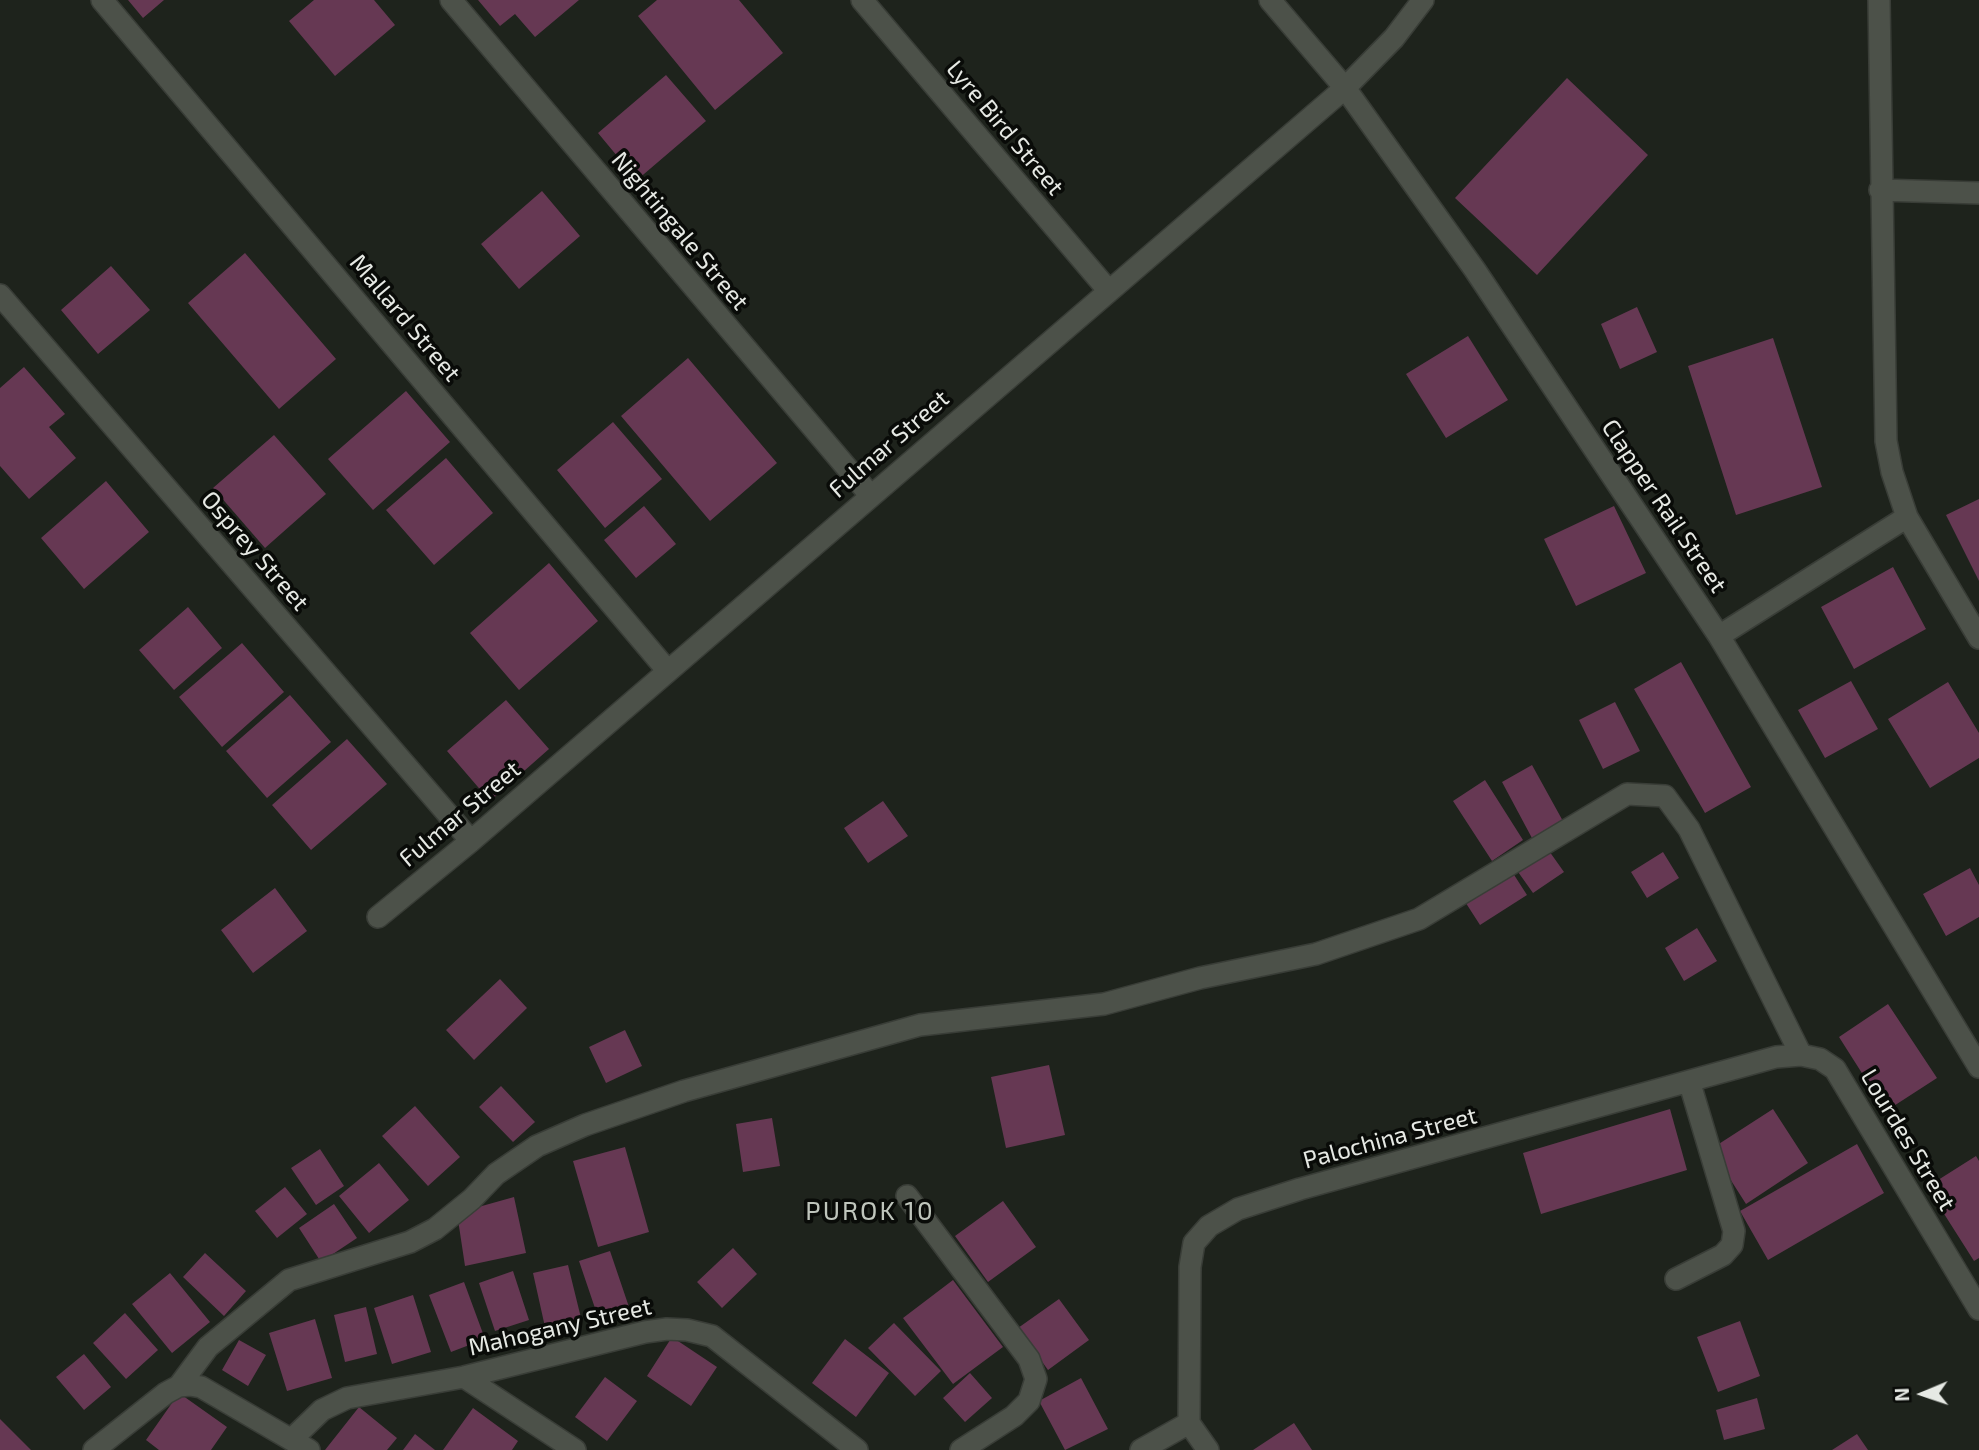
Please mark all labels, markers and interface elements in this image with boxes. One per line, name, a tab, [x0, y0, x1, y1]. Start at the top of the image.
street label: Lyre Bird Street	[940, 55, 1070, 201]
street label: Nightingale Street	[605, 146, 755, 316]
street label: Mallard Street	[344, 249, 466, 387]
street label: Fulmar Street	[823, 384, 955, 504]
street label: Clapper Rail Street	[1595, 414, 1733, 598]
street label: Osprey Street	[195, 485, 315, 617]
street label: Fulmar Street	[394, 755, 526, 873]
street label: Lourdes Street	[1854, 1064, 1962, 1216]
street label: Palochina Street	[1300, 1101, 1480, 1175]
district label: PUROK 10	[806, 1195, 934, 1227]
street label: Mahogany Street	[466, 1292, 654, 1362]
north arrow	[1888, 1359, 1958, 1429]
text: N	[1890, 1387, 1913, 1402]

